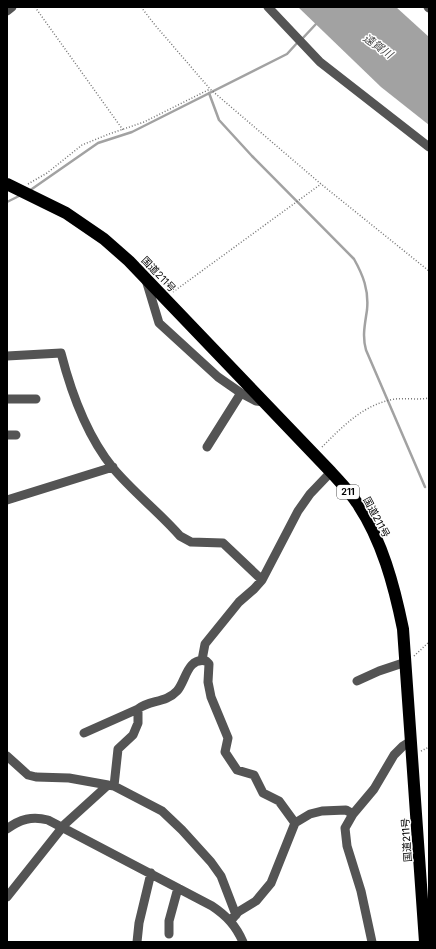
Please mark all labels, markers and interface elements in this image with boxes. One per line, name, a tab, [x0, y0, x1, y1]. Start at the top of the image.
water label: 遠賀川	[360, 31, 396, 62]
street label: 国道211号	[139, 254, 179, 294]
road number: 211	[337, 485, 359, 499]
street label: 国道211号	[361, 495, 393, 539]
street label: 国道211号	[398, 818, 414, 862]

